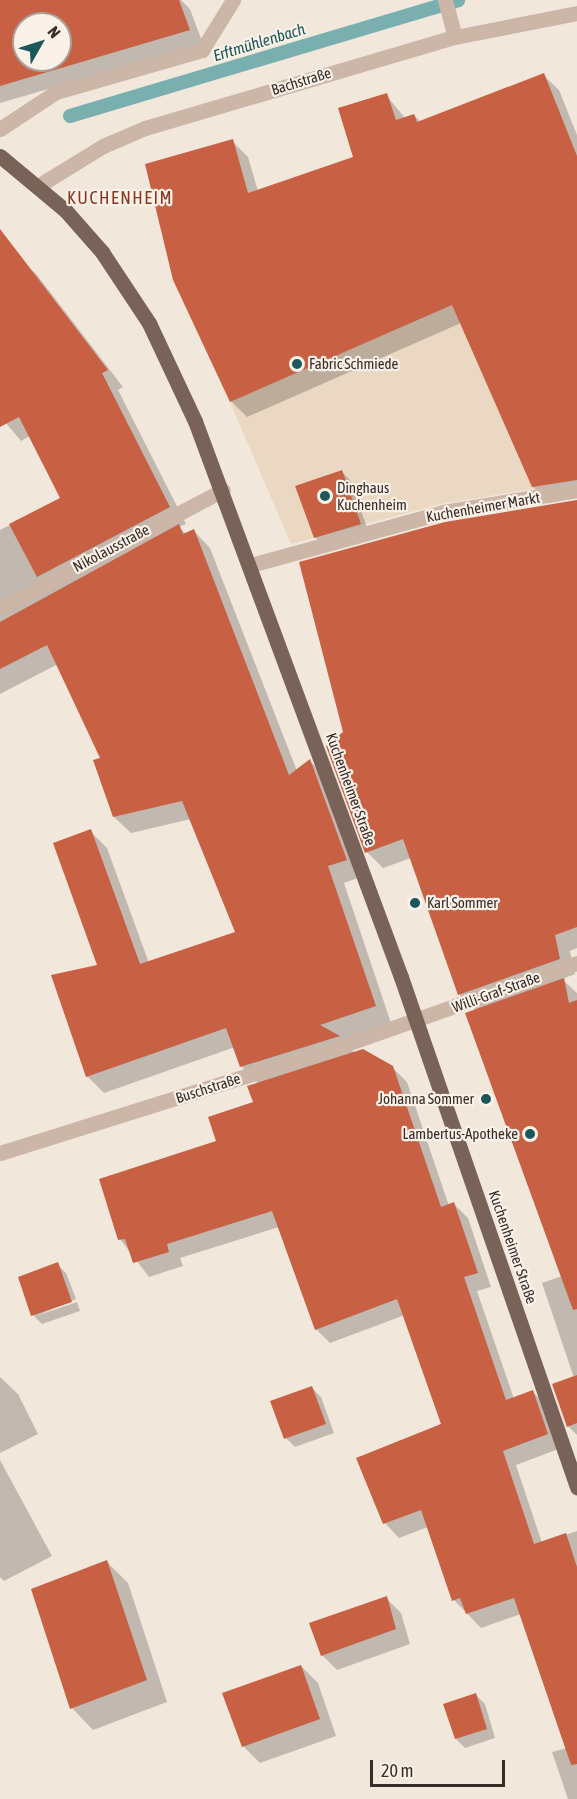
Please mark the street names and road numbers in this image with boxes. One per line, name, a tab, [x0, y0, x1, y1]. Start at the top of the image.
street label: Bachstraße	[269, 63, 333, 99]
street label: Kuchenheimer Markt	[425, 488, 541, 526]
street label: Nikolausstraße	[70, 520, 152, 576]
street label: Kuchenheimer Straße	[322, 730, 380, 848]
street label: Willi-Graf-Straße	[450, 968, 542, 1016]
street label: Buschstraße	[173, 1069, 243, 1107]
street label: Kuchenheimer Straße	[485, 1188, 541, 1306]

